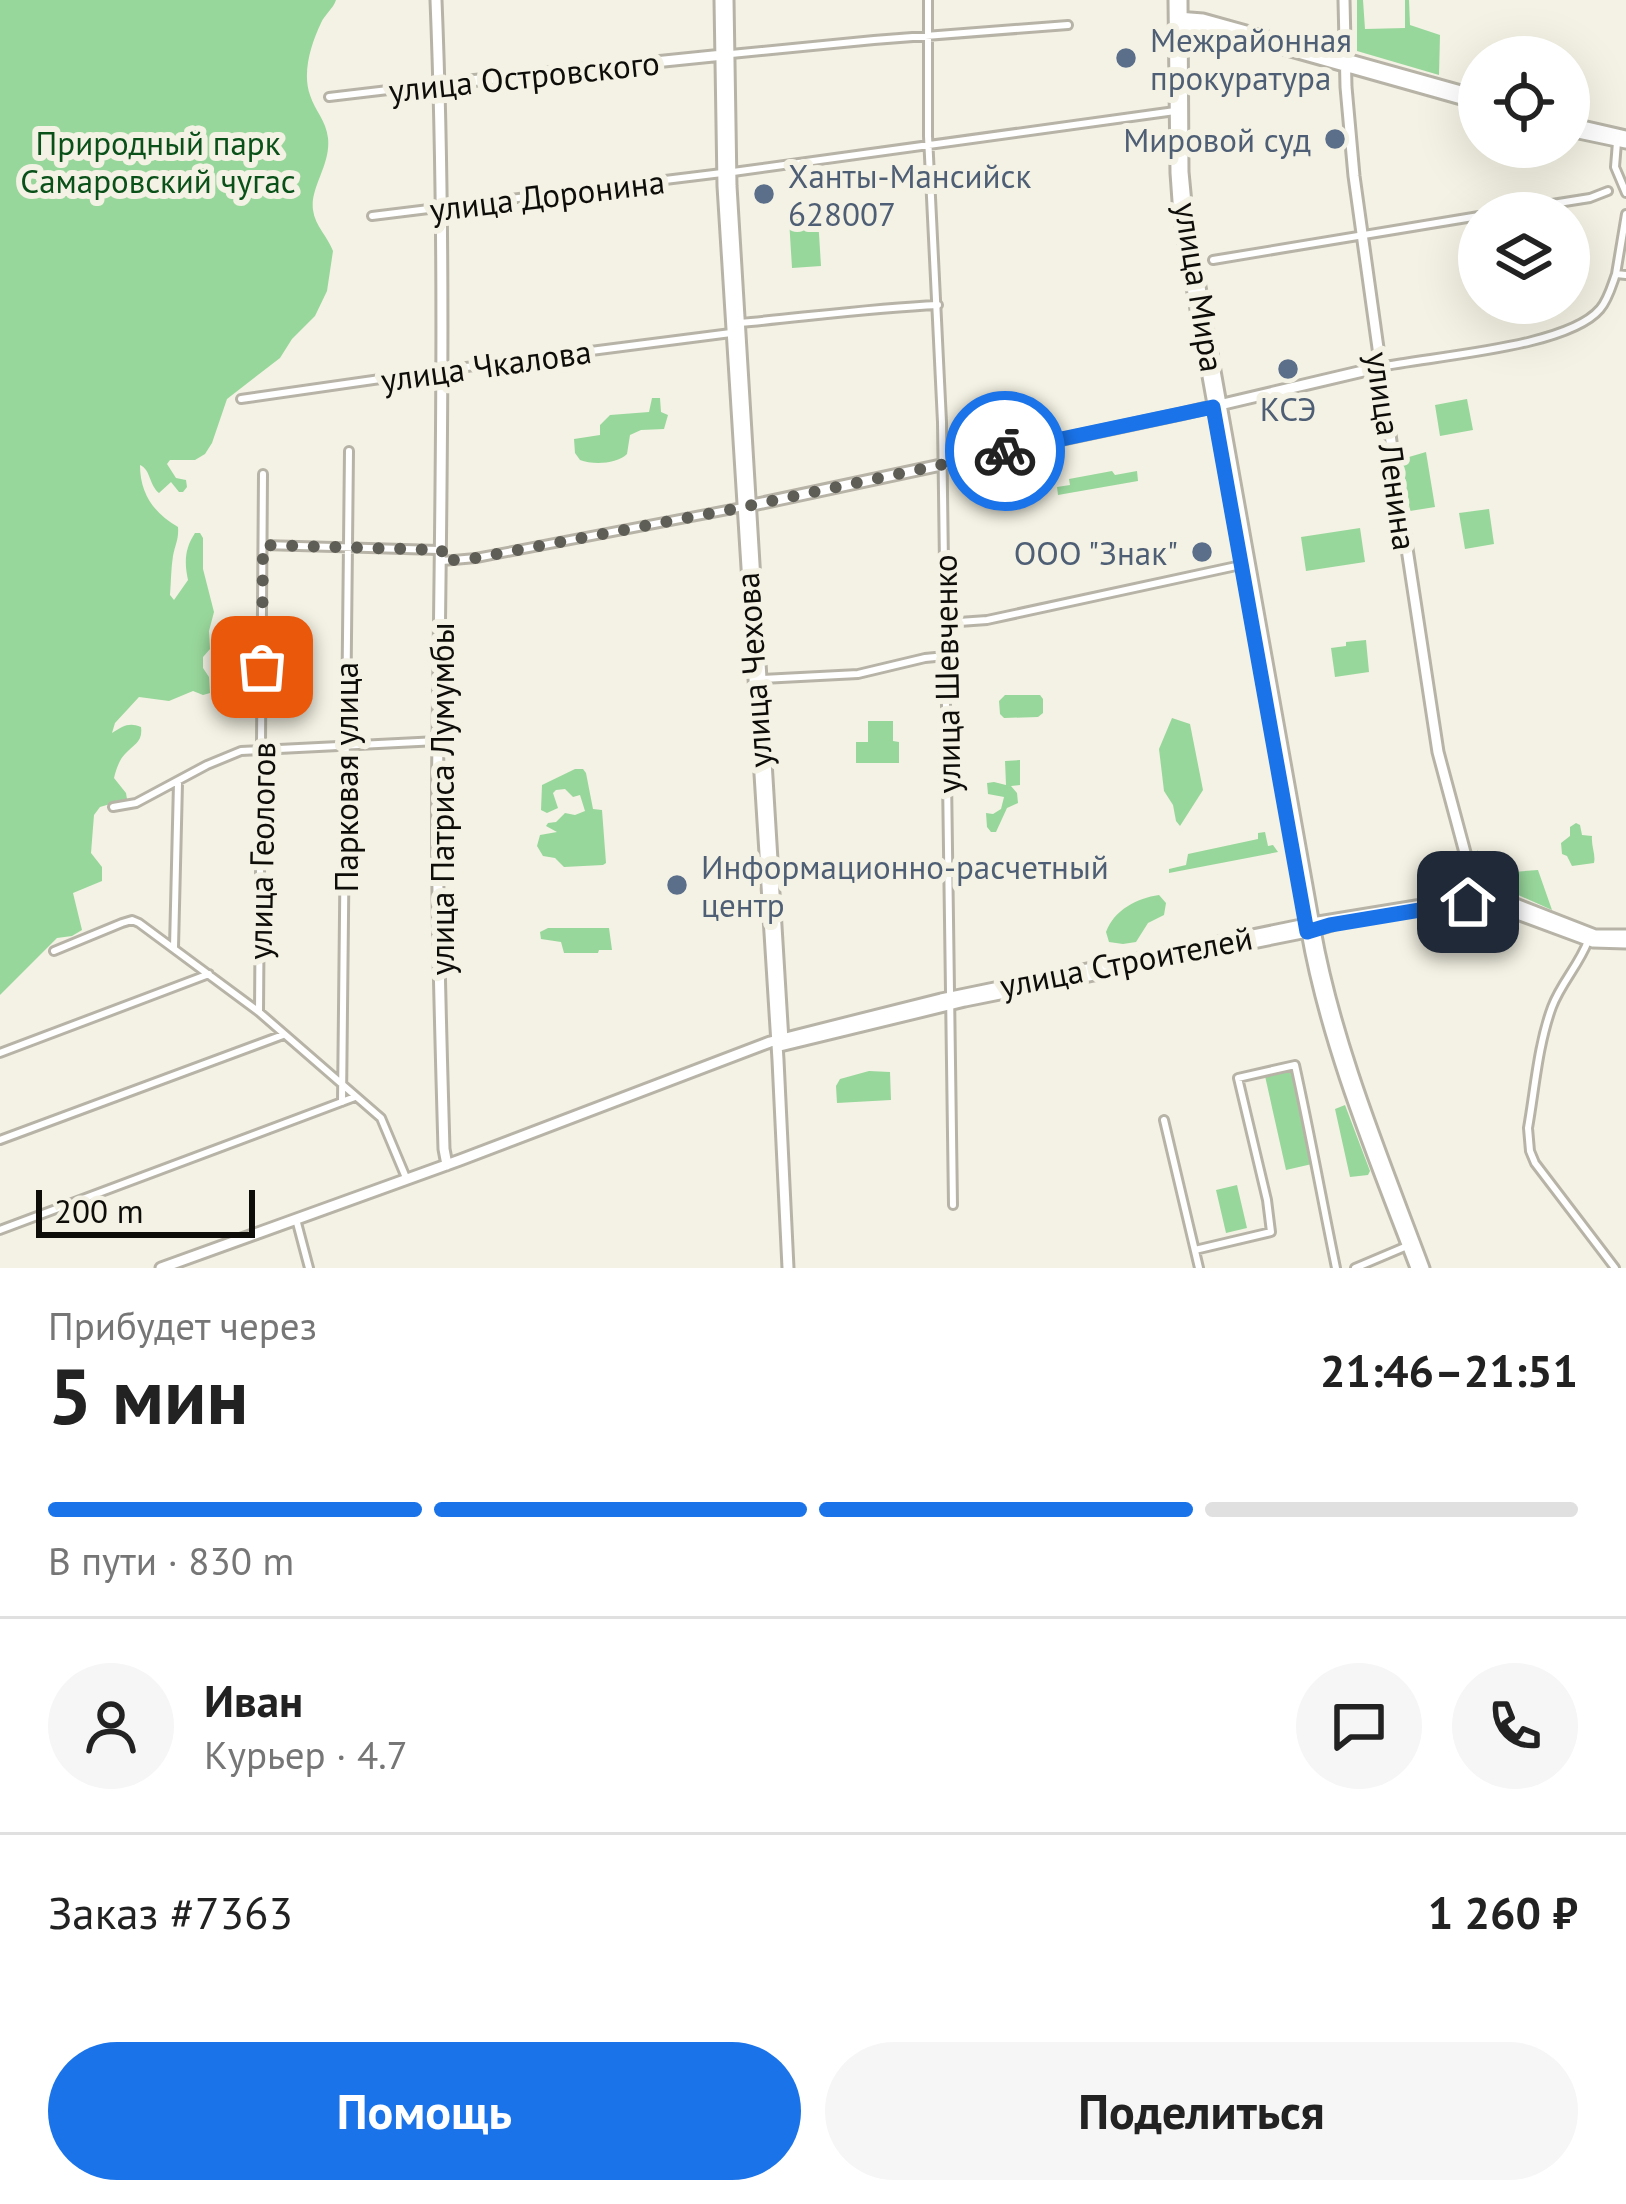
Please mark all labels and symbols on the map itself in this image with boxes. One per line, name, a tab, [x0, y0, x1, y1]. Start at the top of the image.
place label: Межрайонная прокуратура	[1150, 18, 1352, 99]
street label: улица Островского	[386, 40, 662, 112]
marker: Межрайонная прокуратура	[1113, 45, 1139, 71]
place label: Мировой суд	[1123, 118, 1311, 161]
park label: Природный парк Самаровский чугас	[20, 121, 296, 202]
marker: Мировой суд	[1322, 126, 1348, 152]
place label: Ханты-Мансийск 628007	[788, 154, 1031, 235]
street label: улица Доронина	[427, 159, 667, 231]
marker: Ханты-Мансийск 628007	[751, 181, 777, 207]
street label: улица Мира	[1165, 199, 1235, 375]
street label: улица Чкалова	[378, 329, 594, 401]
street label: улица Ленина	[1357, 349, 1427, 553]
marker: КСЭ	[1275, 356, 1301, 382]
place label: КСЭ	[1260, 387, 1316, 430]
courier	[945, 391, 1065, 511]
place label: ООО "Знак"	[1014, 531, 1178, 574]
marker: ООО "Знак"	[1189, 539, 1215, 565]
street label: улица Шевченко	[922, 554, 970, 794]
street label: улица Чехова	[725, 571, 781, 769]
pin	[211, 616, 313, 718]
street label: улица Патриса Лумумбы	[420, 622, 463, 976]
street label: Парковая улица	[324, 662, 367, 892]
street label: улица Геологов	[238, 742, 284, 960]
place label: Информационно-расчетный центр	[701, 845, 1109, 926]
pin	[1417, 851, 1519, 953]
marker: Информационно-расчетный центр	[664, 872, 690, 898]
street label: улица Строителей	[996, 915, 1256, 1007]
scale bar	[36, 1184, 255, 1237]

